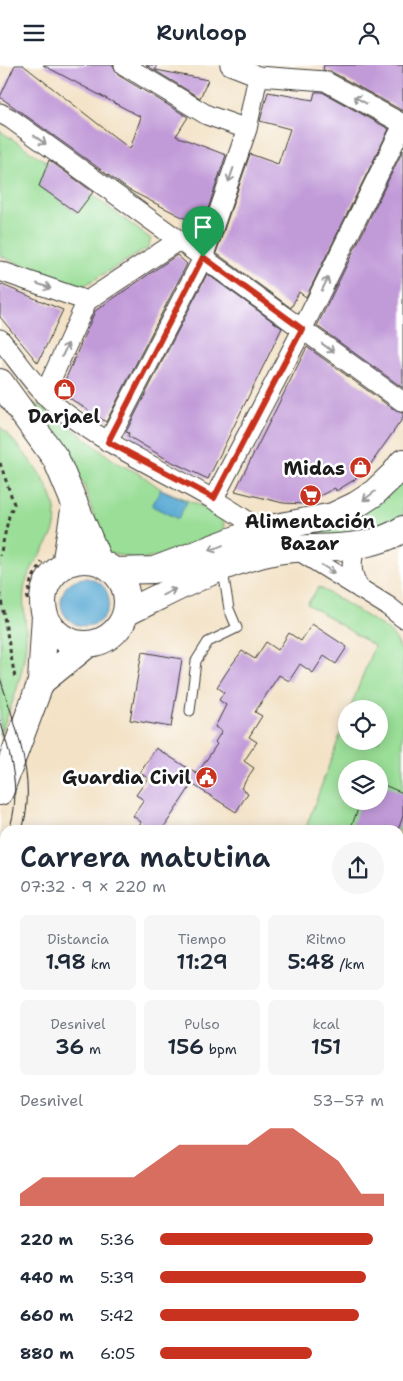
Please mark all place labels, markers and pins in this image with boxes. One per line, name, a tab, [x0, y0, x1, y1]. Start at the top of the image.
pin	[182, 206, 224, 257]
shop icon: Darjael	[52, 378, 76, 402]
place label: Darjael	[28, 404, 101, 429]
place label: Midas	[284, 456, 345, 481]
shop icon: Midas	[349, 456, 373, 480]
supermarket icon: Alimentación Bazar	[298, 483, 322, 507]
place label: Alimentación Bazar	[245, 509, 376, 556]
place label: Guardia Civil	[62, 765, 191, 790]
public building icon: Guardia Civil	[195, 765, 219, 789]

